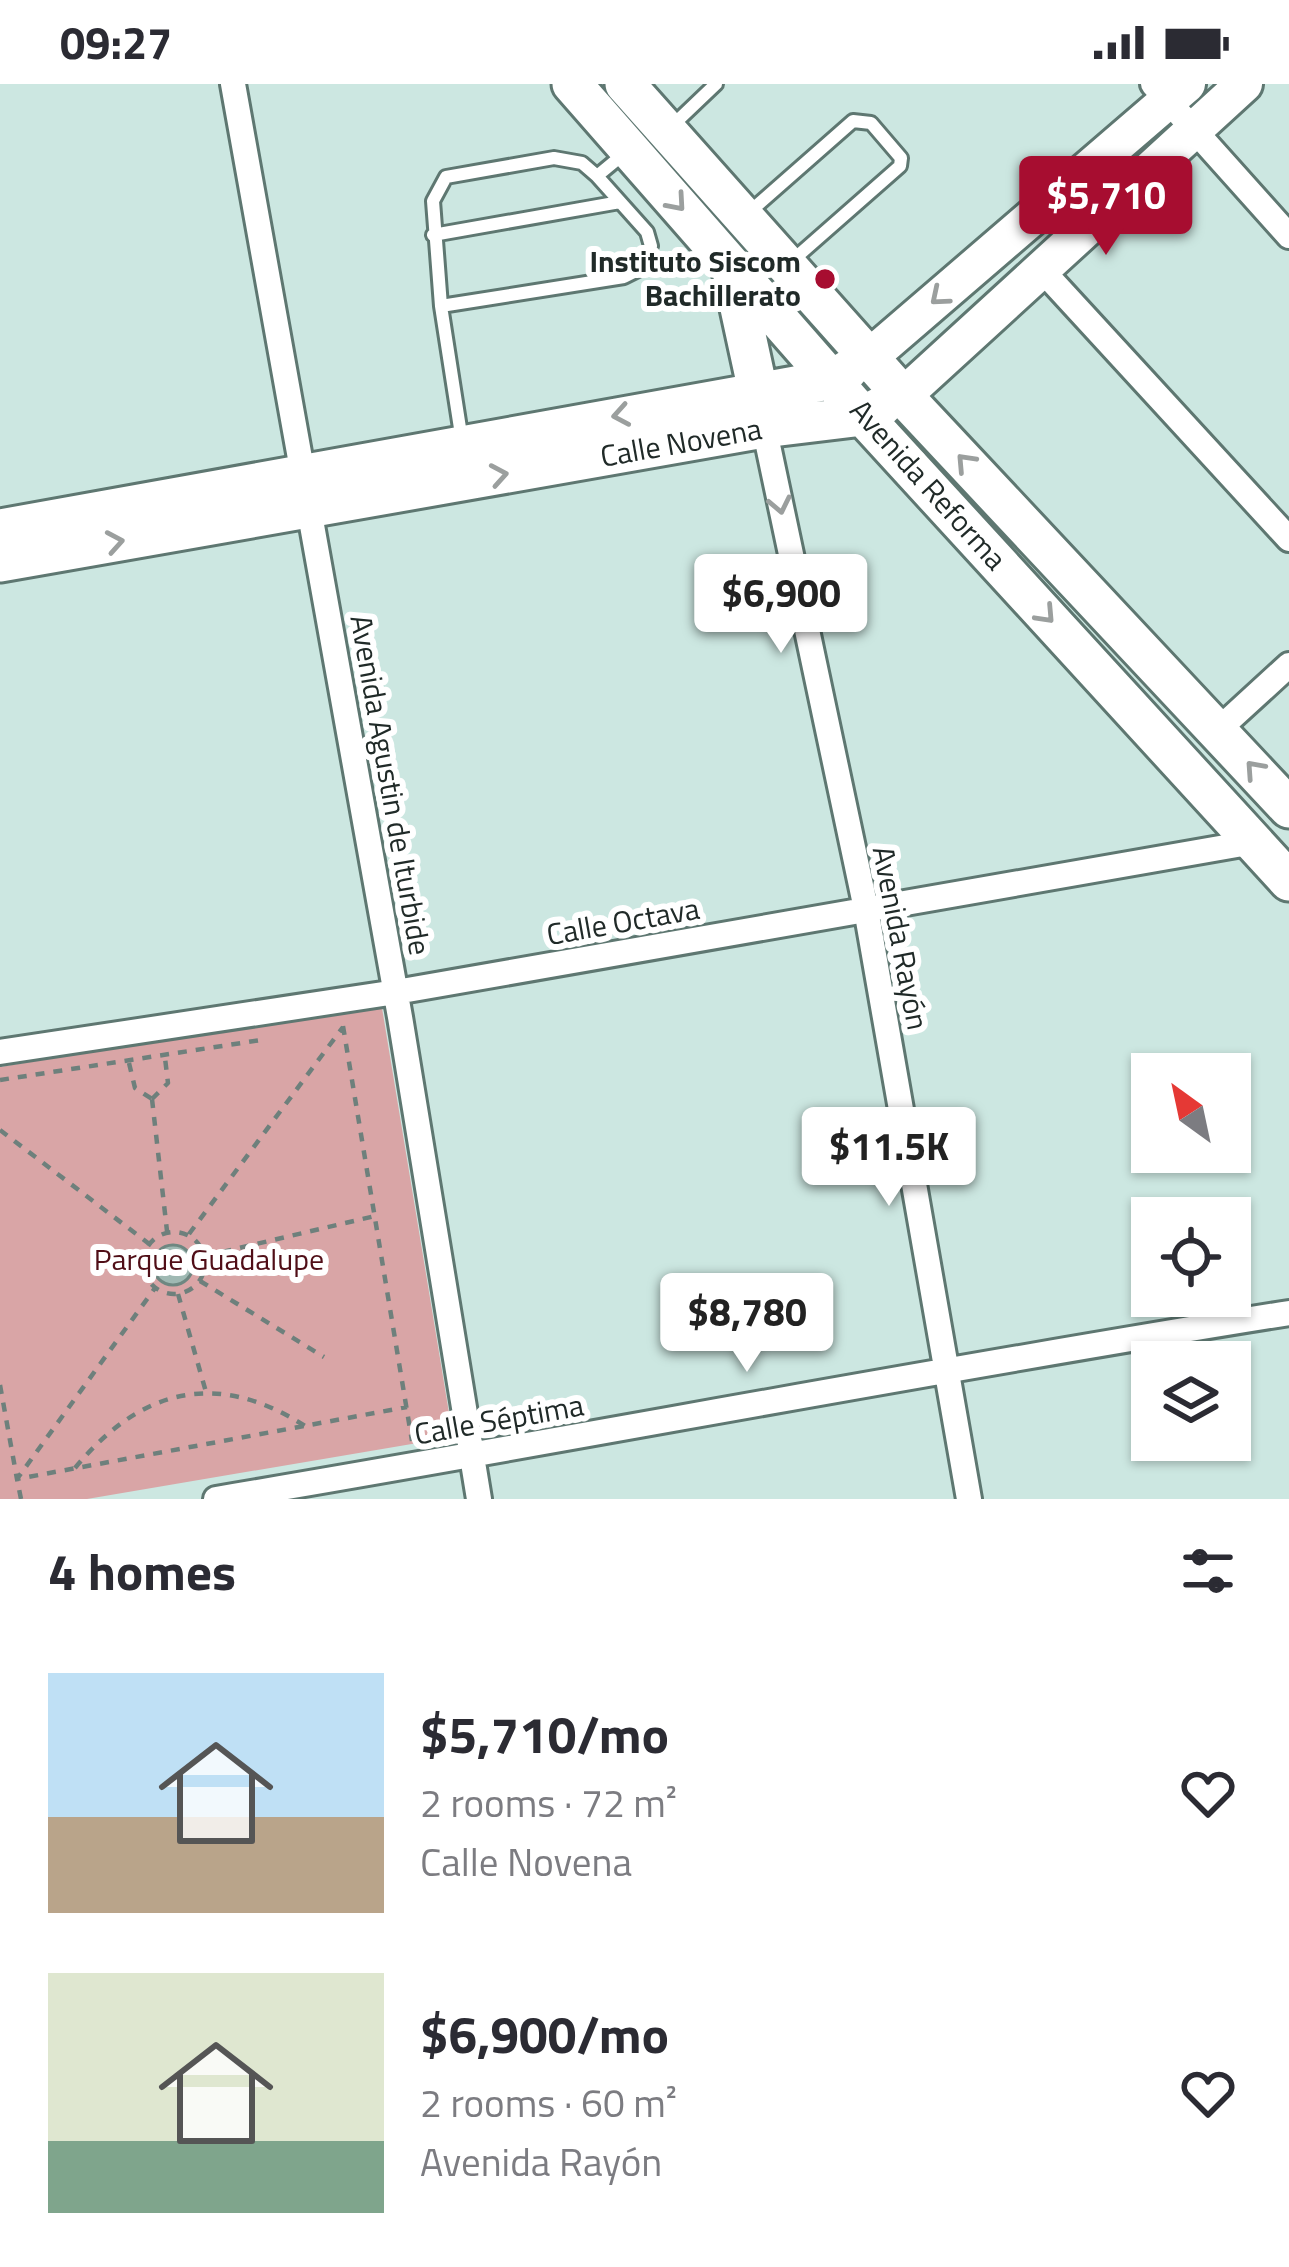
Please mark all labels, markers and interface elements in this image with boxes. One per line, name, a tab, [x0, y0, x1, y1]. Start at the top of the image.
text: 09:27	[60, 8, 172, 76]
pin: $5,710	[1008, 156, 1204, 258]
text: $5,710	[1046, 165, 1166, 224]
one-way arrow	[663, 189, 684, 211]
place label: Instituto Siscom Bachillerato	[589, 238, 801, 318]
marker: Instituto Siscom Bachillerato	[812, 266, 838, 292]
one-way arrow	[931, 283, 953, 304]
street label: Avenida Reforma	[839, 389, 1018, 580]
one-way arrow	[611, 401, 631, 427]
street label: Calle Novena	[597, 405, 765, 479]
one-way arrow	[958, 454, 980, 476]
one-way arrow	[489, 463, 509, 488]
one-way arrow	[767, 495, 792, 515]
one-way arrow	[105, 531, 125, 556]
pin: $6,900	[683, 554, 879, 656]
text: $6,900	[721, 563, 841, 622]
one-way arrow	[1031, 601, 1053, 622]
street label: Avenida Agustin de Iturbide	[338, 611, 444, 959]
one-way arrow	[1247, 762, 1268, 783]
street label: Avenida Rayón	[861, 842, 941, 1034]
street label: Calle Octava	[543, 885, 703, 957]
north arrow	[1131, 1053, 1251, 1173]
map controls	[1131, 1053, 1251, 1461]
pin: $11.5K	[791, 1107, 987, 1209]
text: $11.5K	[829, 1116, 949, 1175]
button: locate	[1131, 1197, 1251, 1317]
park label: Parque Guadalupe	[94, 1236, 324, 1282]
pin: $8,780	[649, 1273, 845, 1375]
text: $8,780	[687, 1282, 807, 1341]
button: layers	[1131, 1341, 1251, 1461]
street label: Calle Séptima	[410, 1381, 587, 1457]
text: 4 homes	[48, 1532, 236, 1610]
icon: filters	[1175, 1538, 1241, 1604]
text: $5,710/mo	[420, 1695, 669, 1773]
icon: home	[144, 1721, 288, 1865]
icon: heart	[1175, 1760, 1241, 1826]
text: 2 rooms · 72 m²	[420, 1773, 677, 1832]
text: Calle Novena	[420, 1832, 632, 1891]
text: $6,900/mo	[420, 1995, 669, 2073]
icon: home	[144, 2021, 288, 2165]
icon: heart	[1175, 2060, 1241, 2126]
text: 2 rooms · 60 m²	[420, 2073, 677, 2132]
text: Avenida Rayón	[420, 2132, 662, 2191]

